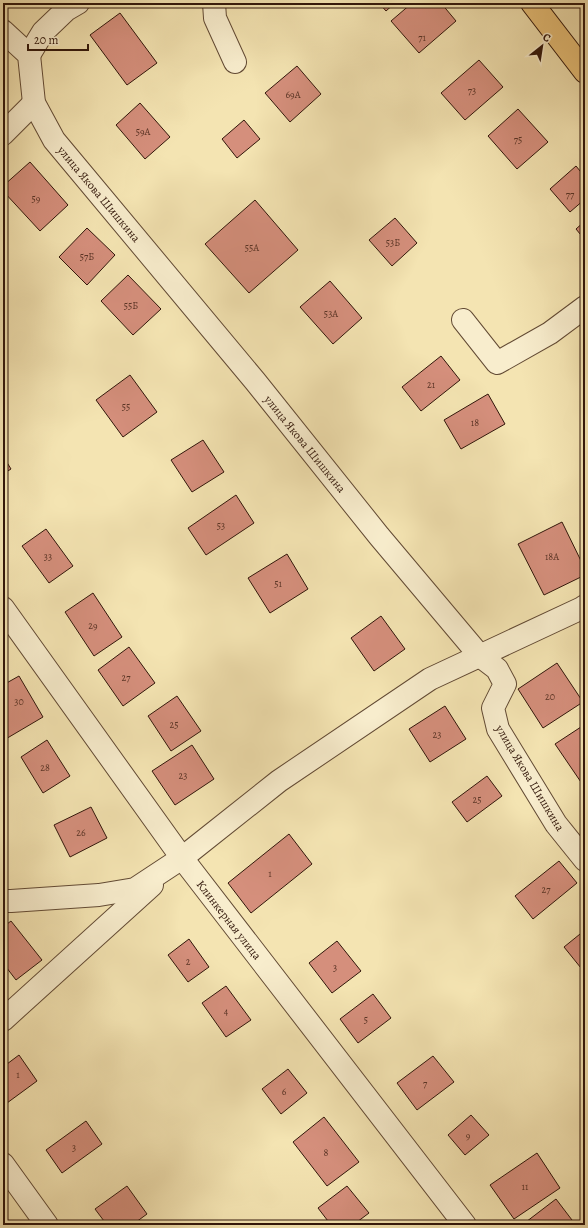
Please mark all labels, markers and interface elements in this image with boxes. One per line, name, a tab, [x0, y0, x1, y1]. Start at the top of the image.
scale bar	[28, 26, 88, 52]
north arrow	[522, 26, 562, 66]
text: С	[540, 30, 554, 46]
house number: 71	[418, 31, 426, 44]
text: 20 m	[34, 32, 58, 48]
house number: 73	[468, 84, 476, 97]
house number: 69А	[285, 88, 301, 101]
house number: 59А	[136, 125, 150, 138]
house number: 75	[514, 133, 522, 146]
street label: улица Якова Шишкина	[53, 142, 144, 246]
house number: 77	[566, 188, 575, 201]
house number: 59	[32, 192, 41, 205]
house number: 53Б	[386, 236, 400, 249]
house number: 55А	[245, 241, 259, 254]
house number: 57Б	[80, 250, 94, 263]
house number: 55Б	[124, 299, 138, 312]
house number: 53А	[324, 307, 338, 320]
house number: 21	[427, 378, 436, 391]
street label: улица Якова Шишкина	[260, 391, 350, 496]
house number: 55	[122, 400, 130, 413]
house number: 18	[471, 416, 479, 429]
house number: 53	[217, 519, 225, 532]
house number: 33	[44, 550, 52, 563]
house number: 18А	[545, 550, 559, 563]
house number: 51	[274, 577, 282, 590]
house number: 29	[88, 619, 98, 632]
house number: 27	[122, 671, 131, 684]
house number: 20	[545, 690, 555, 703]
house number: 30	[14, 695, 24, 708]
house number: 25	[169, 718, 179, 731]
street label: улица Якова Шишкина	[491, 721, 568, 834]
house number: 23	[433, 728, 441, 741]
house number: 28	[40, 761, 50, 774]
house number: 23	[179, 769, 187, 782]
house number: 25	[472, 793, 482, 806]
house number: 26	[76, 826, 86, 839]
house number: 1	[268, 867, 272, 880]
street label: Клинкерная улица	[193, 877, 265, 963]
house number: 27	[542, 883, 551, 896]
house number: 2	[186, 955, 191, 968]
house number: 3	[333, 961, 337, 974]
house number: 4	[224, 1005, 229, 1018]
house number: 5	[364, 1013, 368, 1026]
house number: 1	[16, 1068, 20, 1081]
house number: 7	[423, 1077, 428, 1090]
house number: 6	[282, 1085, 287, 1098]
house number: 9	[466, 1129, 471, 1142]
house number: 3	[72, 1141, 76, 1154]
house number: 8	[324, 1146, 329, 1159]
house number: 11	[522, 1180, 529, 1193]

